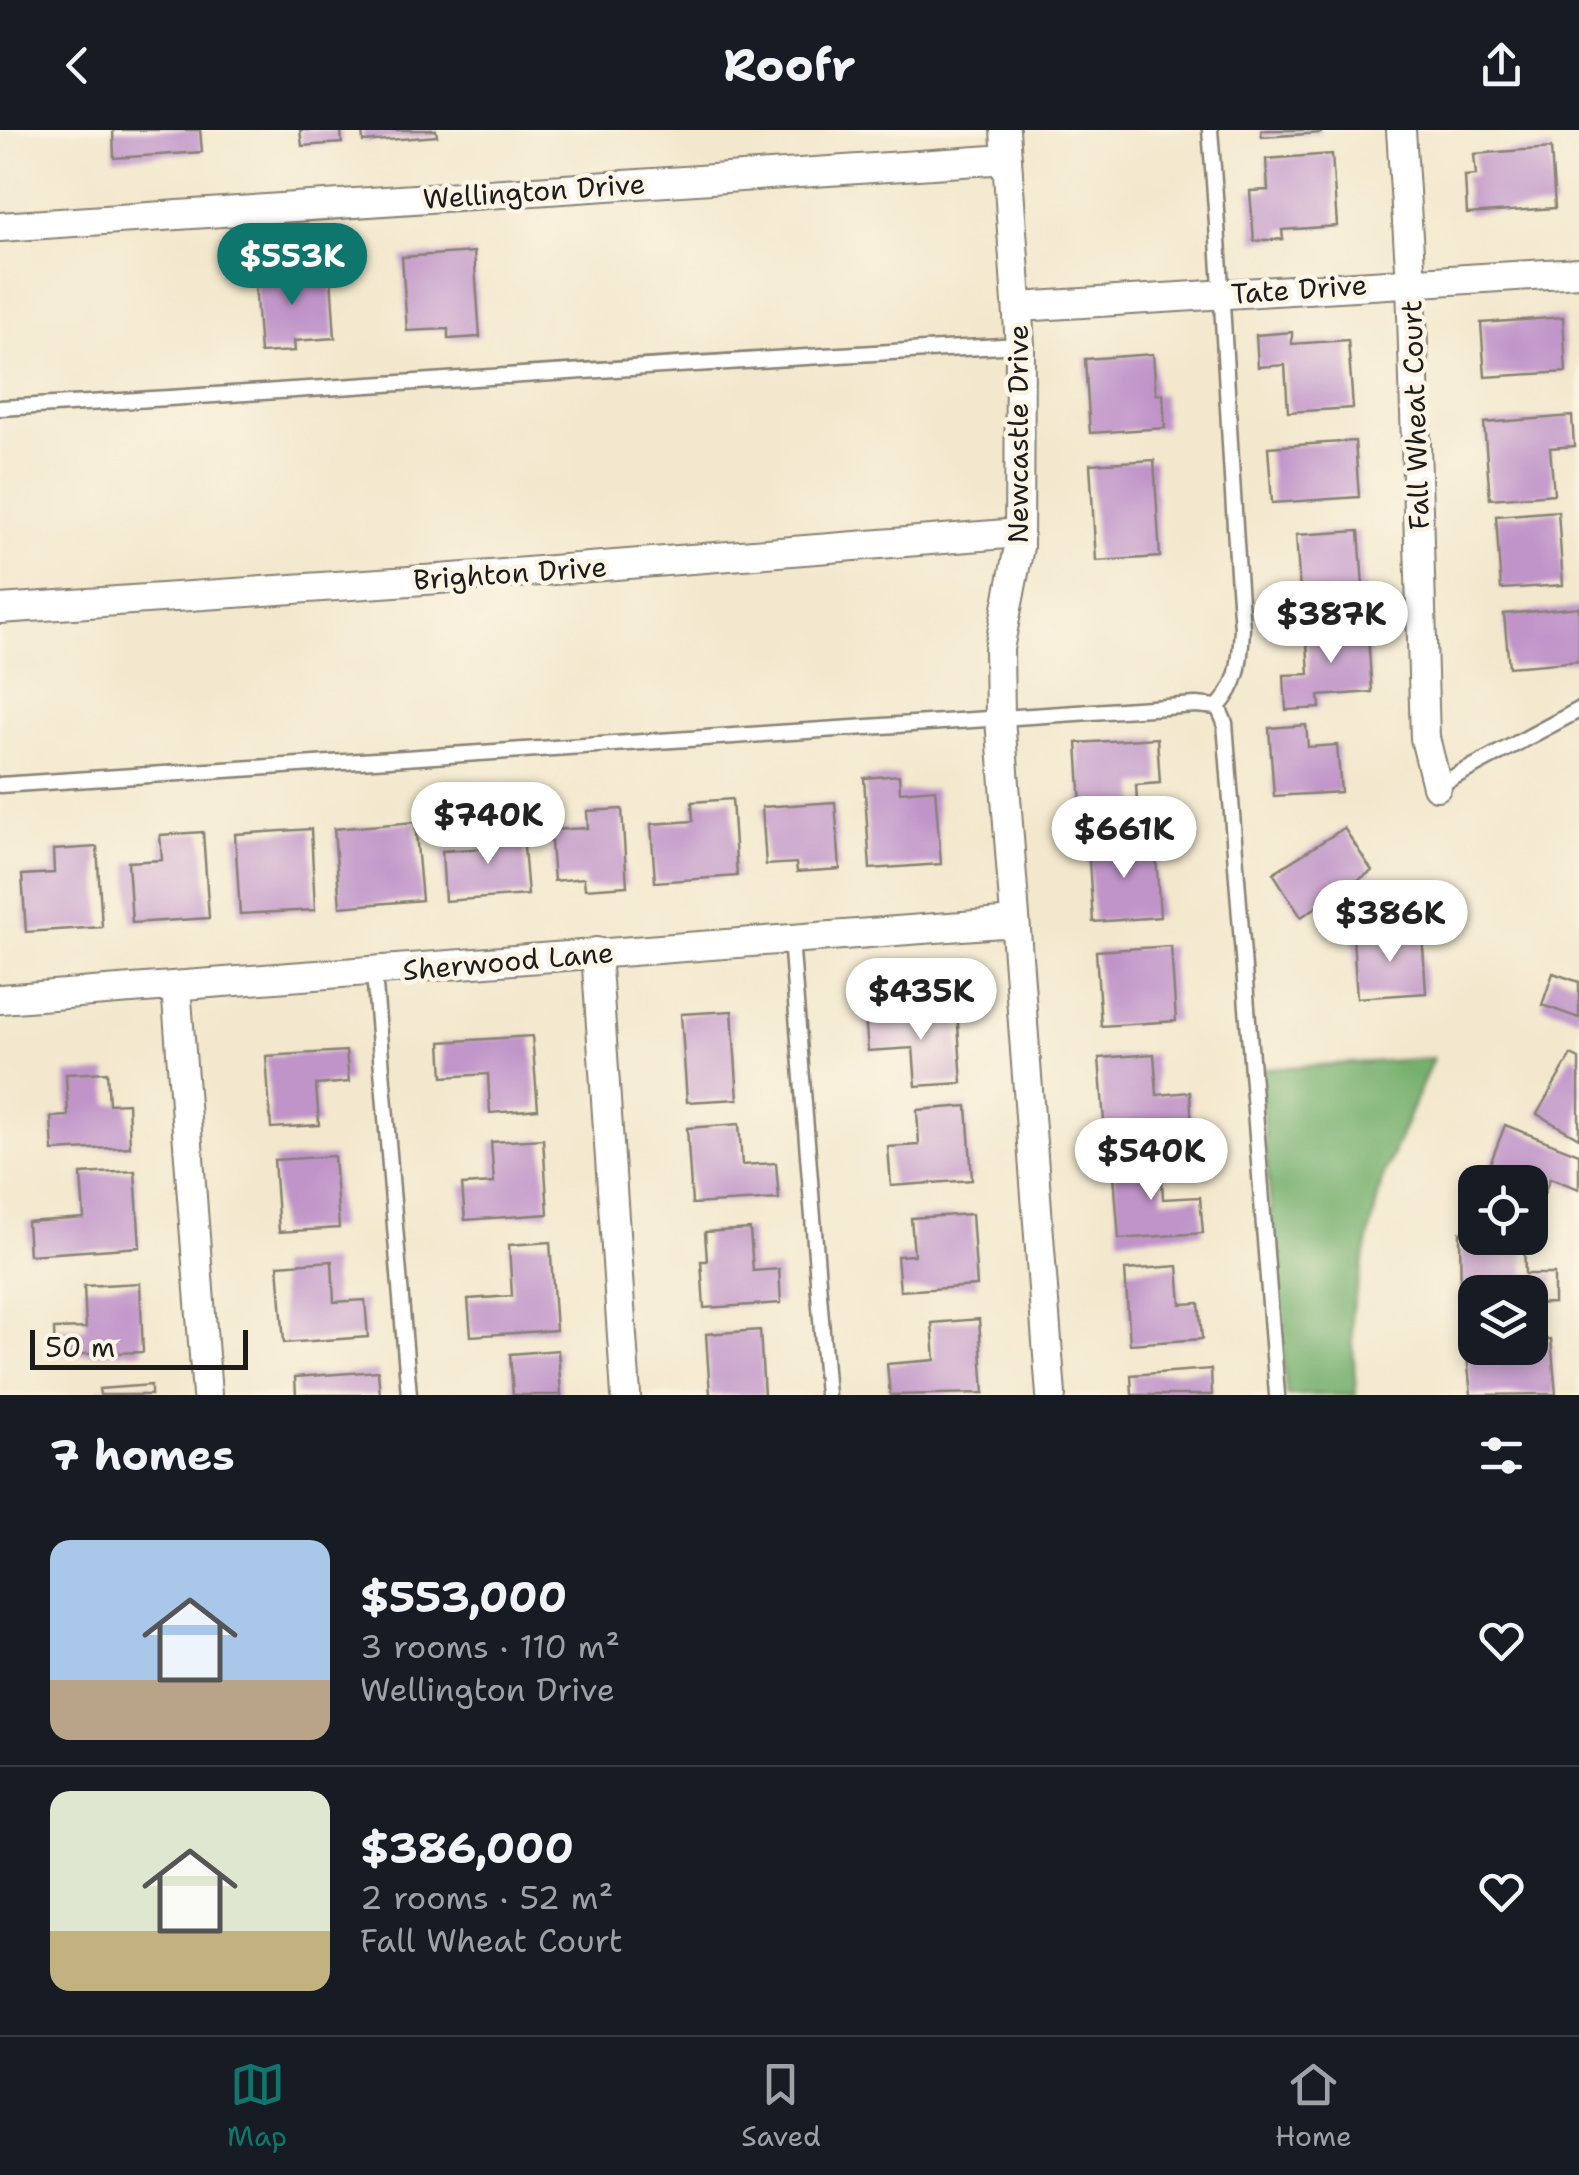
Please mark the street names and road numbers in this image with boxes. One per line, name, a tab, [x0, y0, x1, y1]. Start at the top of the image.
street label: Wellington Drive	[421, 164, 647, 218]
street label: Tate Drive	[1230, 265, 1368, 313]
street label: Fall Wheat Court	[1392, 299, 1438, 531]
street label: Newcastle Drive	[999, 324, 1037, 544]
street label: Brighton Drive	[412, 547, 608, 599]
street label: Sherwood Lane	[401, 933, 615, 989]

